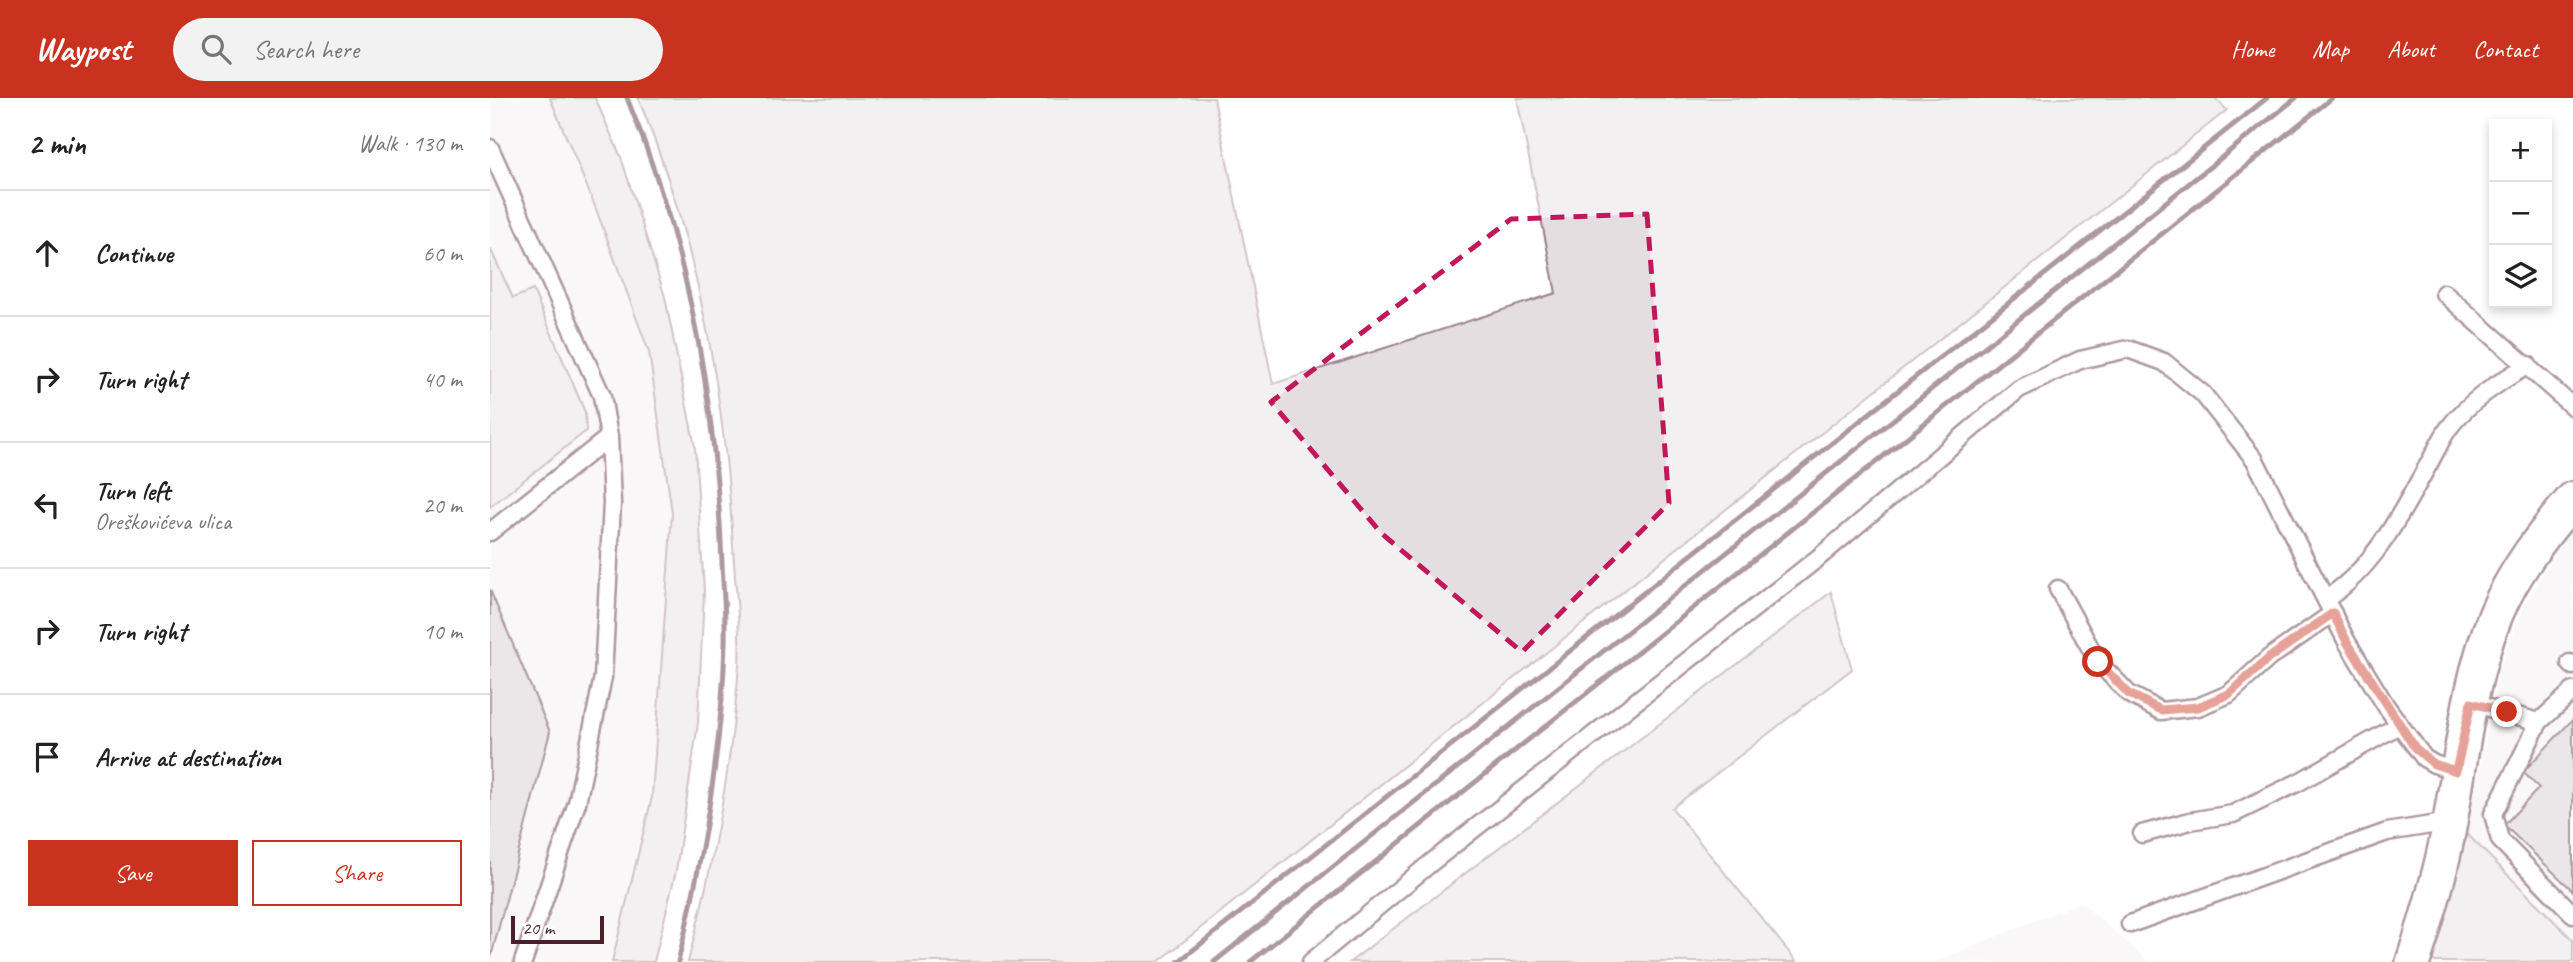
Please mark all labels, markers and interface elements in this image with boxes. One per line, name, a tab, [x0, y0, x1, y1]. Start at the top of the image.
search box	[173, 18, 663, 81]
text: Waypost	[35, 28, 131, 70]
icon: search	[197, 30, 235, 68]
text: Search here	[253, 33, 359, 66]
text: Home	[2231, 34, 2274, 64]
text: Map	[2312, 34, 2349, 64]
text: About	[2387, 34, 2435, 64]
text: Contact	[2473, 34, 2538, 64]
map controls	[2489, 119, 2552, 308]
button: +	[2489, 119, 2552, 182]
text: 2 min	[28, 125, 85, 163]
text: Walk · 130 m	[358, 129, 462, 158]
button: −	[2489, 182, 2552, 245]
icon: ahead	[28, 234, 66, 272]
text: Continue	[95, 237, 173, 270]
text: 60 m	[423, 239, 462, 268]
button: layers	[2489, 245, 2552, 308]
icon: right	[28, 360, 66, 398]
text: Turn right	[95, 363, 186, 396]
text: 40 m	[423, 365, 462, 394]
text: Turn left	[95, 474, 170, 507]
icon: left	[28, 486, 66, 524]
text: 20 m	[423, 491, 462, 520]
text: Oreškovićeva ulica	[95, 507, 231, 536]
icon: right	[28, 612, 66, 650]
text: Turn right	[95, 615, 186, 648]
text: 10 m	[423, 617, 462, 646]
route start	[2082, 646, 2113, 677]
route end	[2491, 696, 2522, 727]
icon: arrive	[28, 738, 66, 776]
text: Arrive at destination	[95, 741, 281, 774]
button: Save	[28, 840, 238, 906]
button: Share	[252, 840, 462, 906]
scale bar	[511, 913, 604, 945]
text: 20 m	[522, 916, 554, 940]

